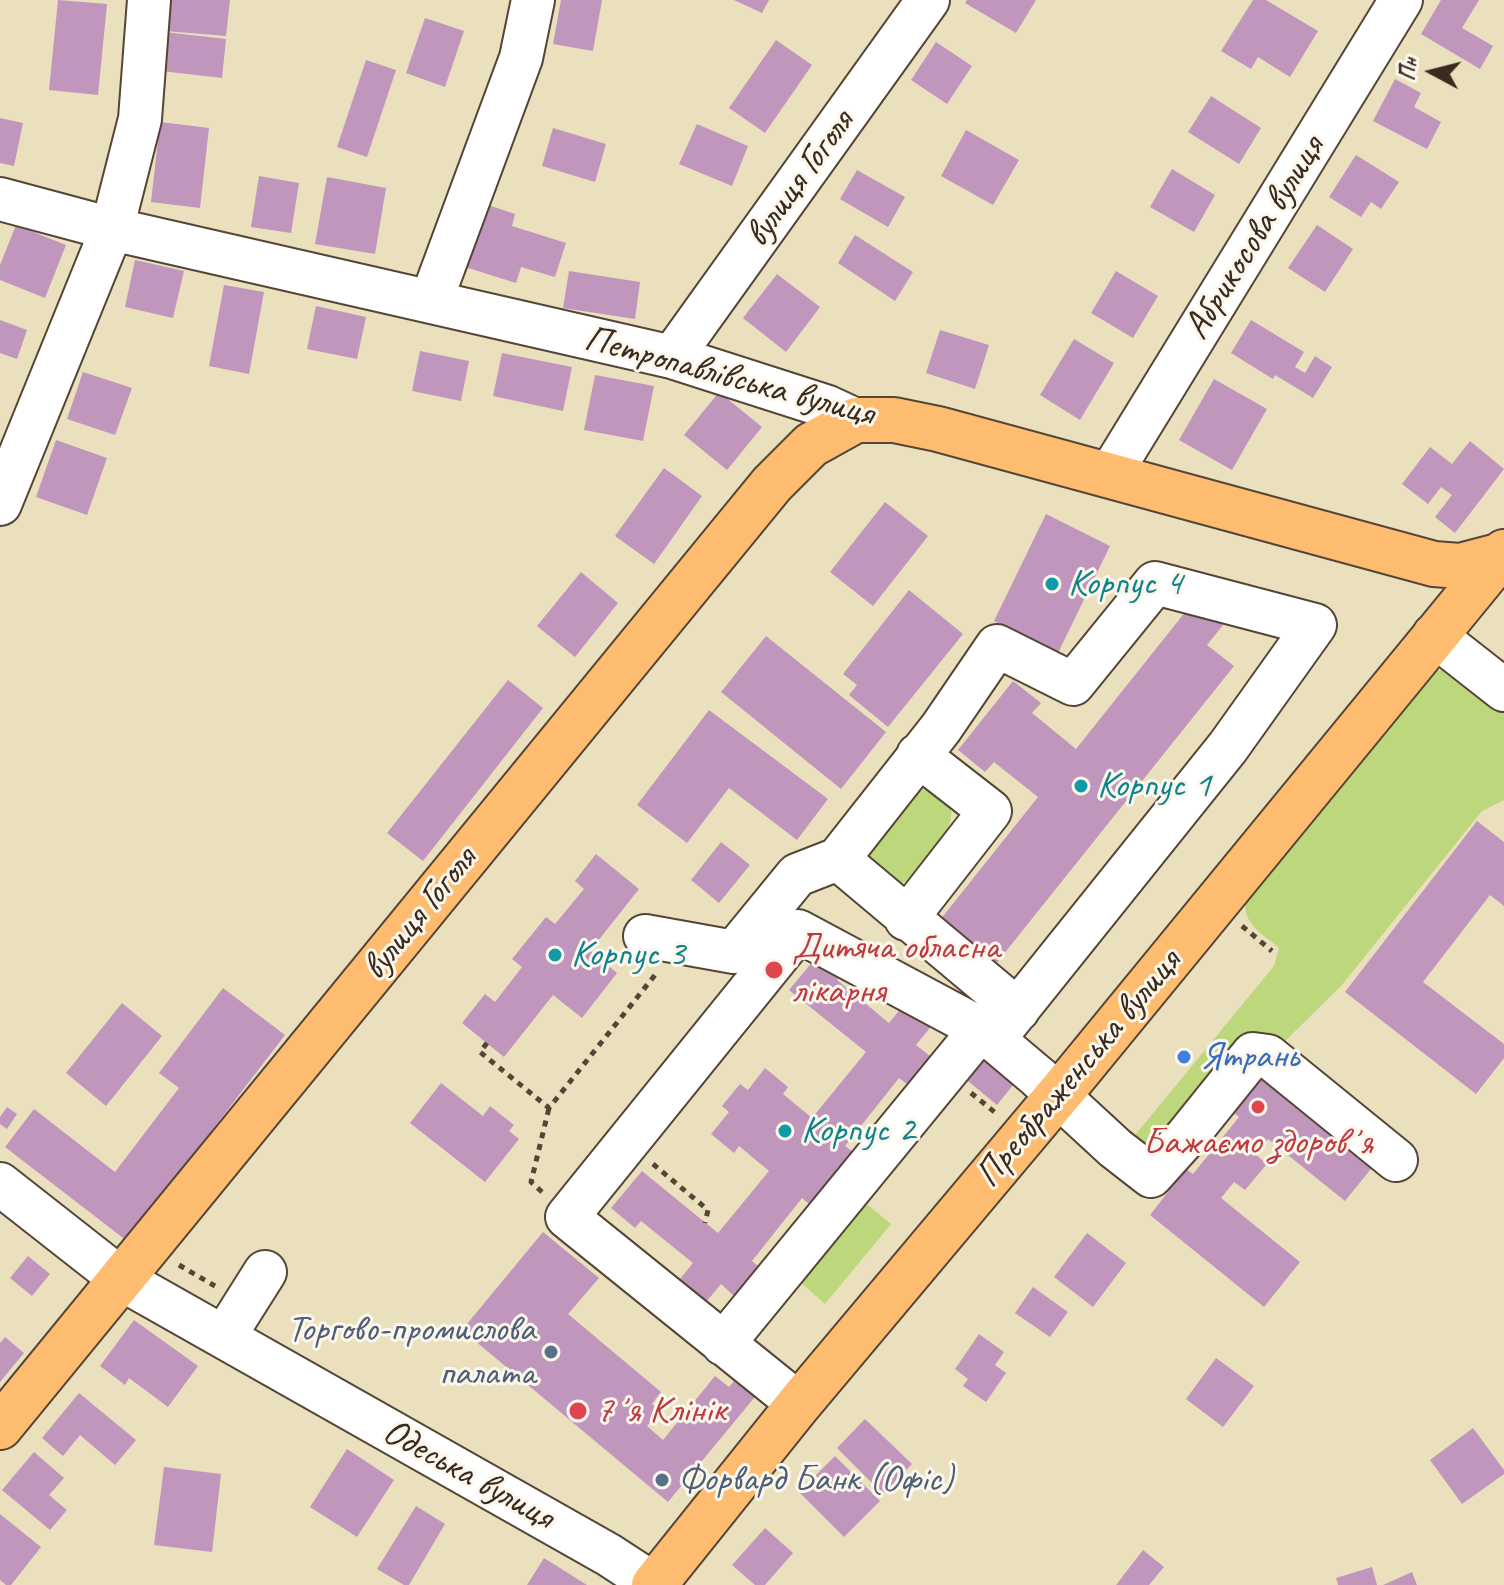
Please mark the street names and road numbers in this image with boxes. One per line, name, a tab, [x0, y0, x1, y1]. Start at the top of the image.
street label: вулиця Гоголя	[735, 102, 865, 256]
street label: Абрикосова вулиця	[1175, 128, 1335, 348]
street label: Петропавлівська вулиця	[579, 316, 879, 438]
street label: вулиця Гоголя	[353, 838, 487, 990]
street label: Преображенська вулиця	[966, 941, 1192, 1197]
street label: Одеська вулиця	[374, 1409, 562, 1541]

